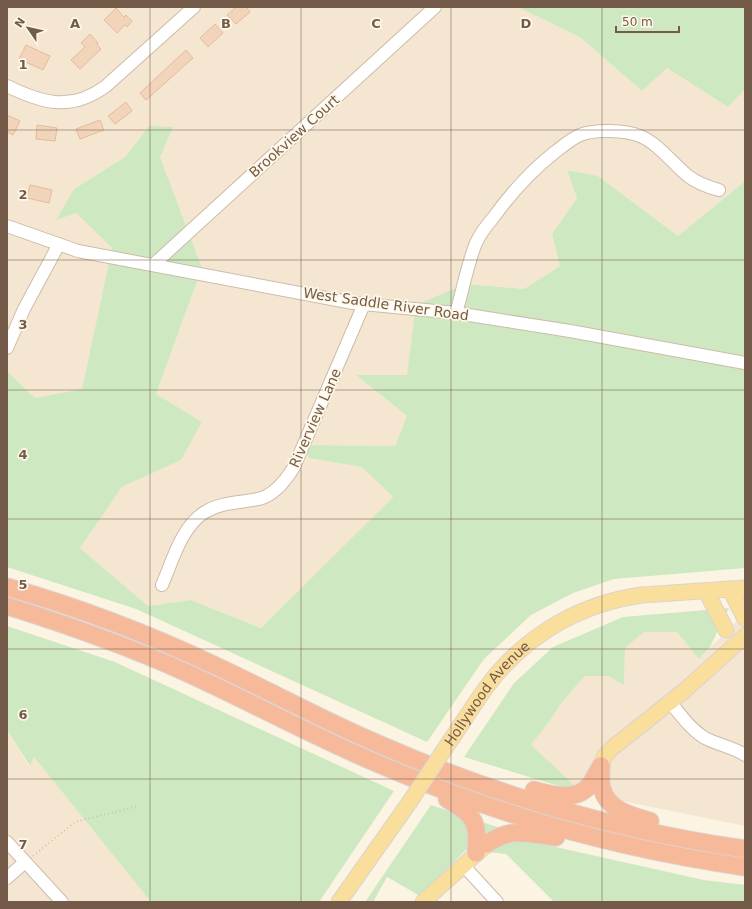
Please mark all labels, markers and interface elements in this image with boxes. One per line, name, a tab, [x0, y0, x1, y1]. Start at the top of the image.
north arrow	[8, 8, 48, 48]
scale bar	[616, 8, 679, 34]
text: N	[12, 15, 28, 30]
text: 50 m	[622, 15, 653, 29]
text: A	[70, 16, 80, 31]
text: B	[221, 16, 231, 31]
text: C	[371, 16, 381, 31]
text: D	[521, 16, 532, 31]
text: 1	[18, 57, 28, 72]
street label: Brookview Court	[246, 91, 343, 181]
text: 2	[18, 187, 28, 202]
street label: West Saddle River Road	[302, 284, 470, 324]
text: 3	[18, 317, 28, 332]
street label: Riverview Lane	[286, 366, 344, 470]
text: 4	[18, 447, 28, 462]
text: 5	[18, 577, 28, 592]
street label: Hollywood Avenue	[441, 638, 533, 749]
text: 6	[18, 707, 28, 722]
text: 7	[18, 837, 28, 852]

